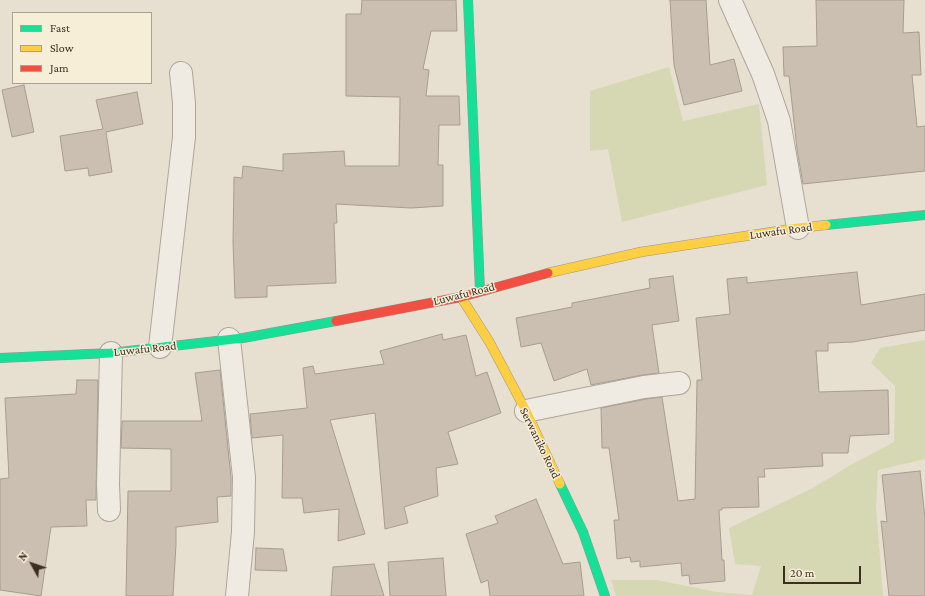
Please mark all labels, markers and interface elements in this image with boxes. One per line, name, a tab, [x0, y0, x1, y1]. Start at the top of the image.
legend	[12, 12, 152, 84]
text: Fast	[50, 21, 70, 35]
text: Slow	[50, 41, 74, 55]
text: Jam	[50, 61, 69, 75]
street label: Luwafu Road	[749, 219, 813, 243]
street label: Luwafu Road	[432, 279, 496, 309]
street label: Luwafu Road	[113, 339, 177, 359]
street label: Serwaniko Road	[517, 405, 563, 481]
north arrow	[12, 544, 52, 584]
text: N	[16, 550, 30, 563]
scale bar	[785, 558, 863, 584]
text: 20 m	[790, 566, 814, 580]

